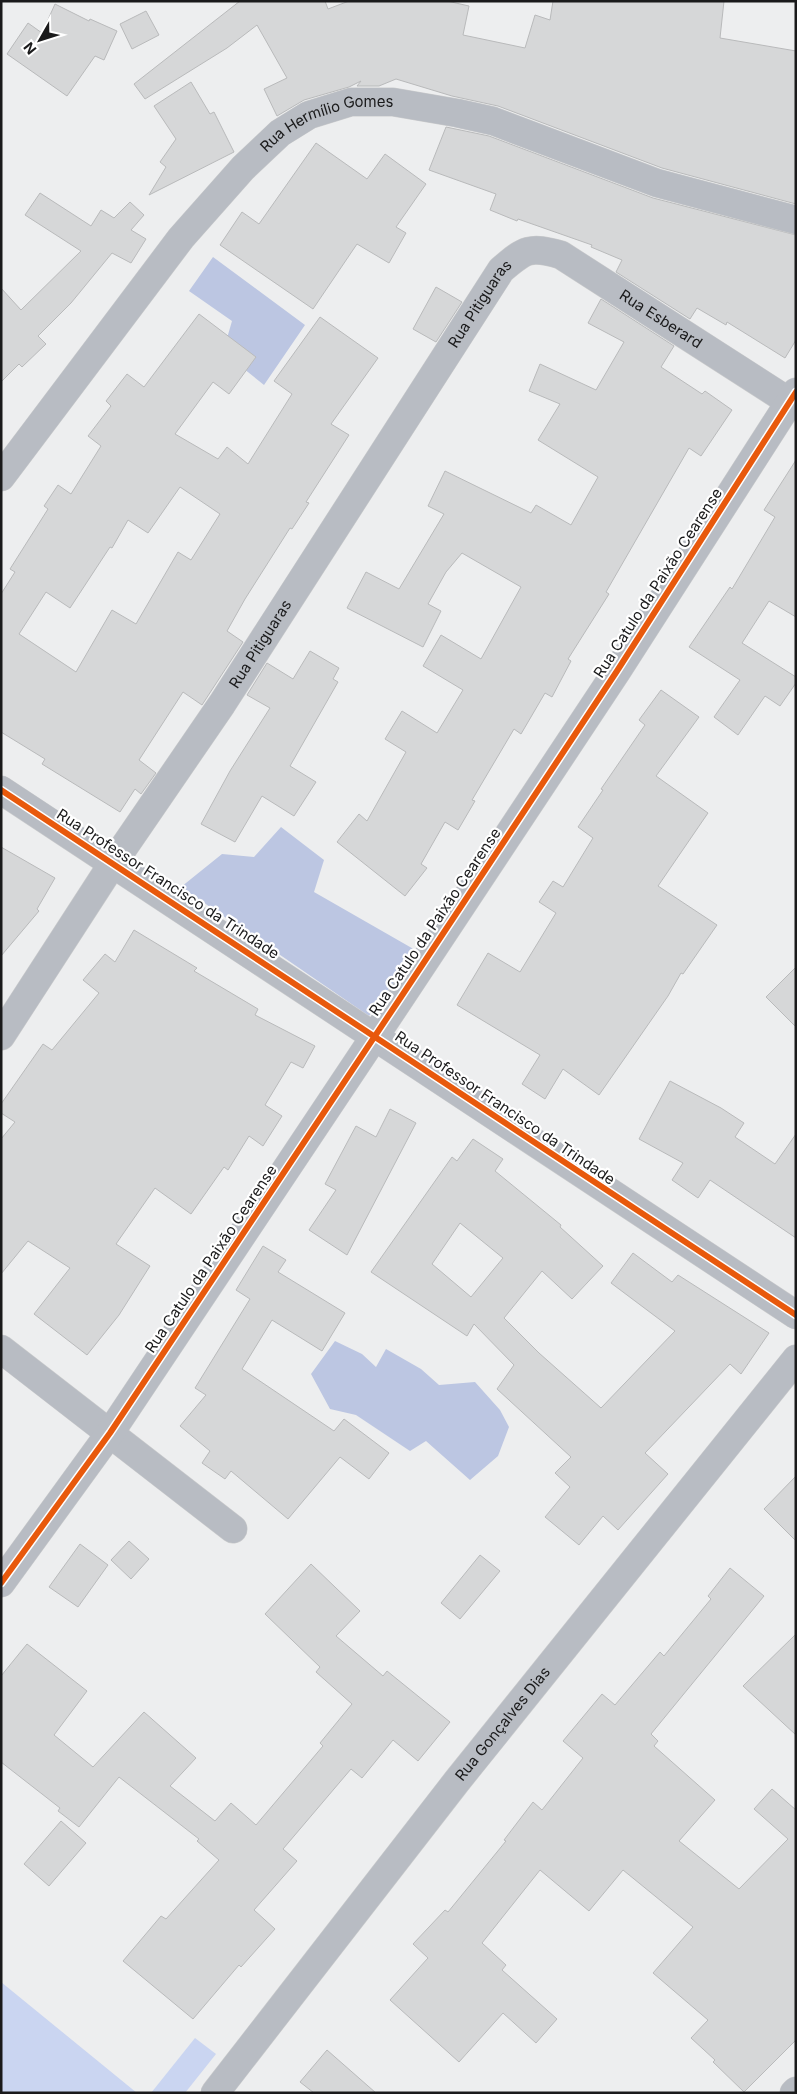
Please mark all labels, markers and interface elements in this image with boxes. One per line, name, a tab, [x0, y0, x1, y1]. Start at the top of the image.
north arrow	[15, 15, 65, 65]
text: N	[20, 39, 39, 58]
street label: Rua Hermílio Gomes	[256, 91, 393, 156]
street label: Rua Pitiguaras	[444, 255, 515, 351]
street label: Rua Esberard	[616, 285, 706, 352]
street label: Rua Catulo da Paixão Cearense	[589, 484, 726, 681]
street label: Rua Pitiguaras	[225, 596, 296, 692]
street label: Rua Professor Francisco da Trindade	[53, 804, 283, 963]
street label: Rua Catulo da Paixão Cearense	[365, 824, 505, 1019]
street label: Rua Professor Francisco da Trindade	[392, 1027, 619, 1189]
street label: Rua Catulo da Paixão Cearense	[141, 1161, 281, 1356]
street label: Rua Gonçalves Dias	[451, 1663, 554, 1785]

